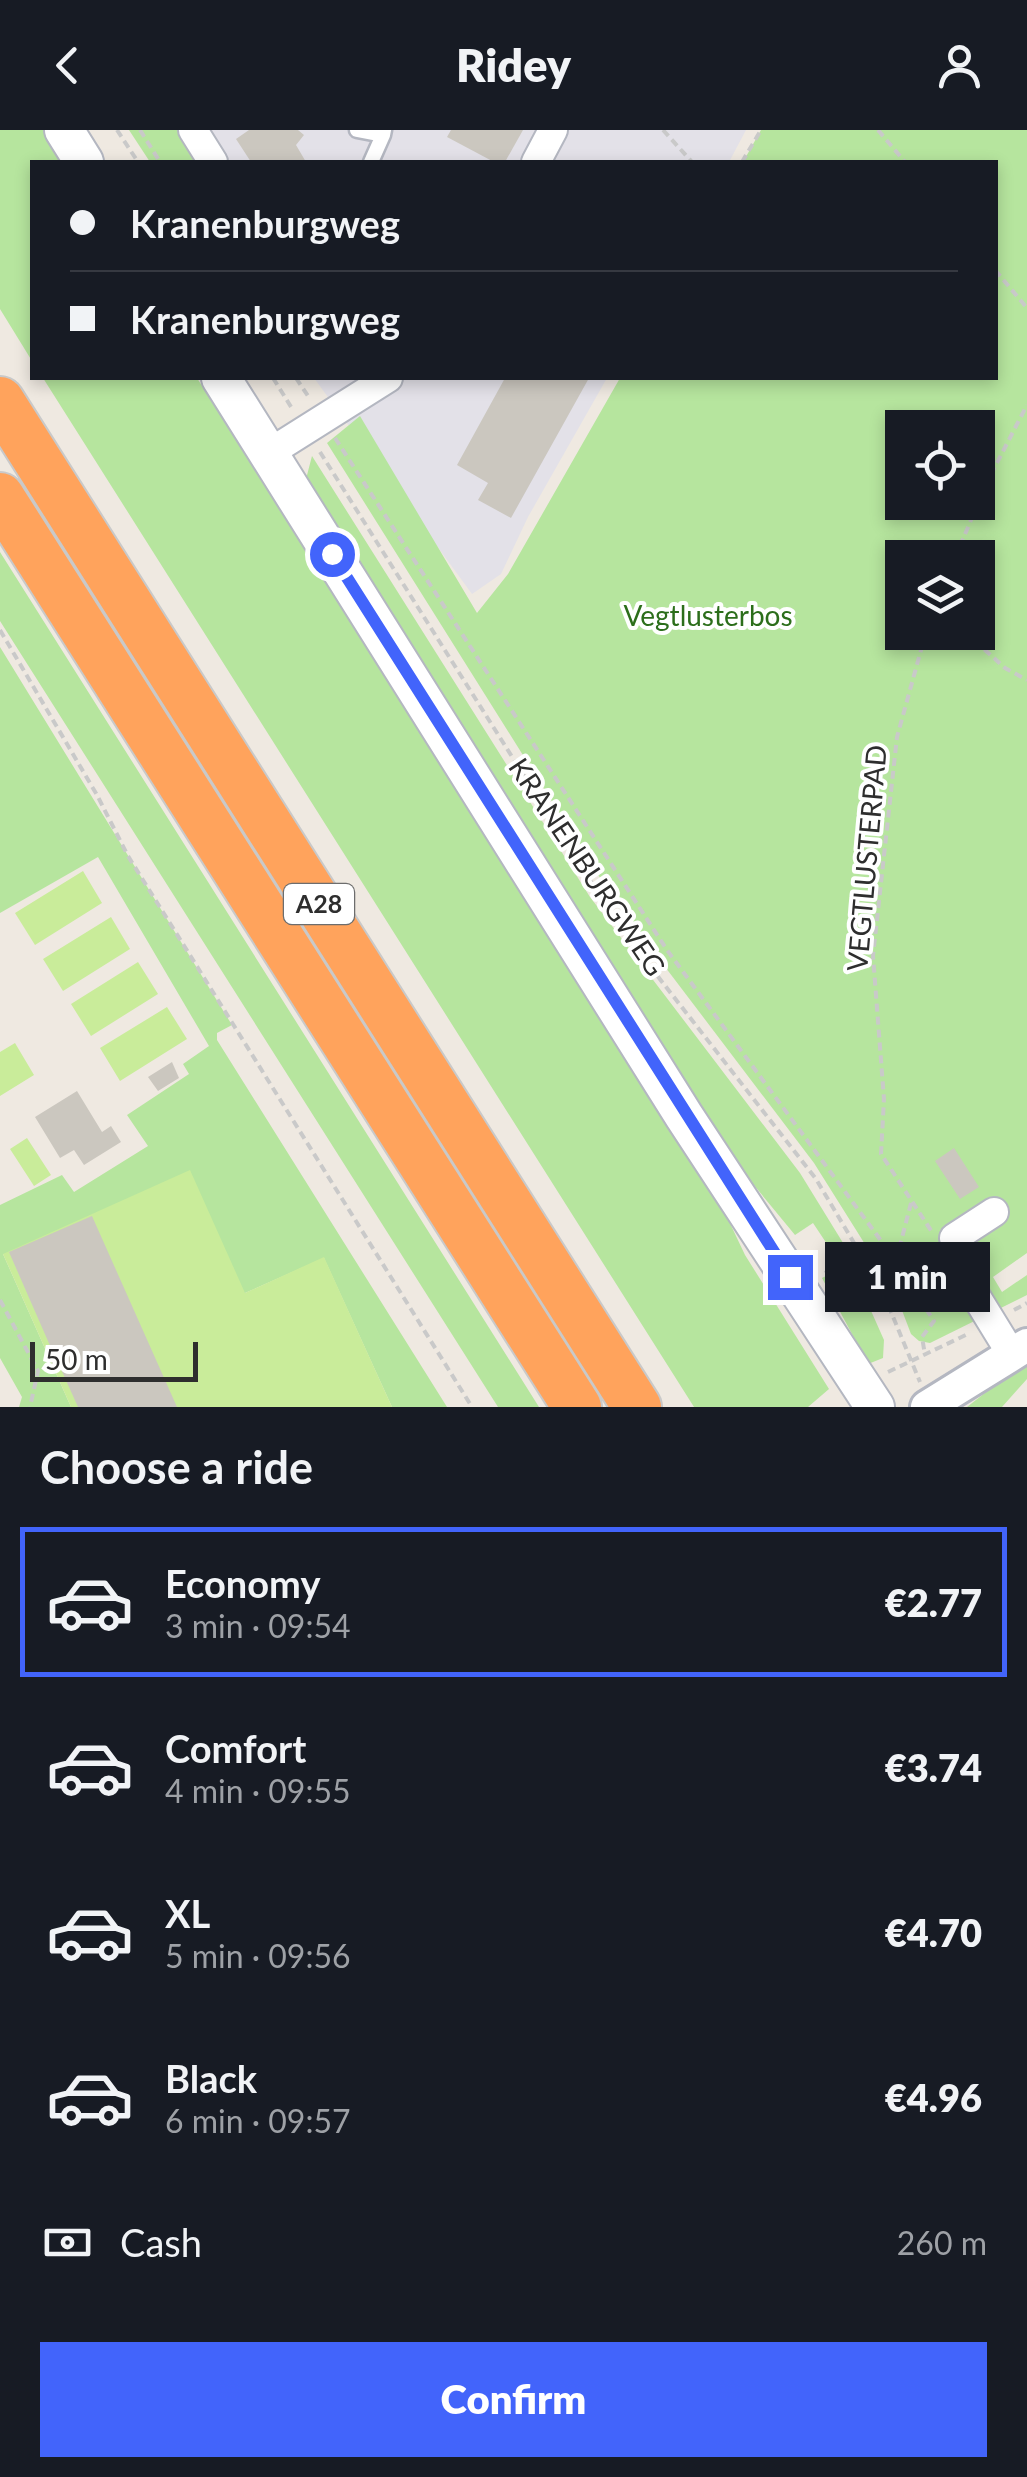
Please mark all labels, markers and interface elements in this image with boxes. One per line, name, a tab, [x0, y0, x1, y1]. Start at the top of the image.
icon: back	[40, 38, 95, 93]
text: Ridey	[456, 38, 571, 92]
icon: person	[932, 38, 987, 93]
text: Kranenburgweg	[130, 200, 400, 246]
text: Kranenburgweg	[130, 296, 400, 342]
map controls	[885, 410, 995, 650]
button: locate	[885, 410, 995, 520]
route start	[310, 532, 355, 577]
button: layers	[885, 540, 995, 650]
park label: Vegtlusterbos	[623, 598, 793, 632]
street label: VEGTLUSTERPAD	[839, 743, 893, 972]
street label: KRANENBURGWEG	[502, 751, 673, 982]
road number: A28	[284, 884, 354, 924]
callout: 1 min	[825, 1242, 990, 1312]
route end	[768, 1255, 813, 1300]
text: 1 min	[868, 1257, 947, 1296]
scale bar	[30, 1337, 198, 1382]
text: 50 m	[45, 1342, 108, 1376]
text: Choose a ride	[40, 1440, 313, 1494]
icon: car	[45, 1557, 135, 1647]
text: Economy	[165, 1560, 320, 1606]
text: €2.77	[885, 1579, 982, 1625]
text: 3 min · 09:54	[165, 1606, 351, 1645]
icon: car	[45, 1722, 135, 1812]
text: Comfort	[165, 1725, 306, 1771]
text: €3.74	[885, 1744, 982, 1790]
text: 4 min · 09:55	[165, 1771, 351, 1810]
icon: car	[45, 1887, 135, 1977]
text: XL	[165, 1890, 210, 1936]
text: €4.70	[885, 1909, 982, 1955]
text: 5 min · 09:56	[165, 1936, 351, 1975]
icon: car	[45, 2052, 135, 2142]
text: Black	[165, 2055, 257, 2101]
text: €4.96	[885, 2074, 982, 2120]
text: 6 min · 09:57	[165, 2101, 351, 2140]
icon: cash	[40, 2215, 95, 2270]
text: Cash	[120, 2219, 202, 2265]
text: 260 m	[897, 2223, 987, 2262]
button: Confirm	[40, 2342, 987, 2457]

